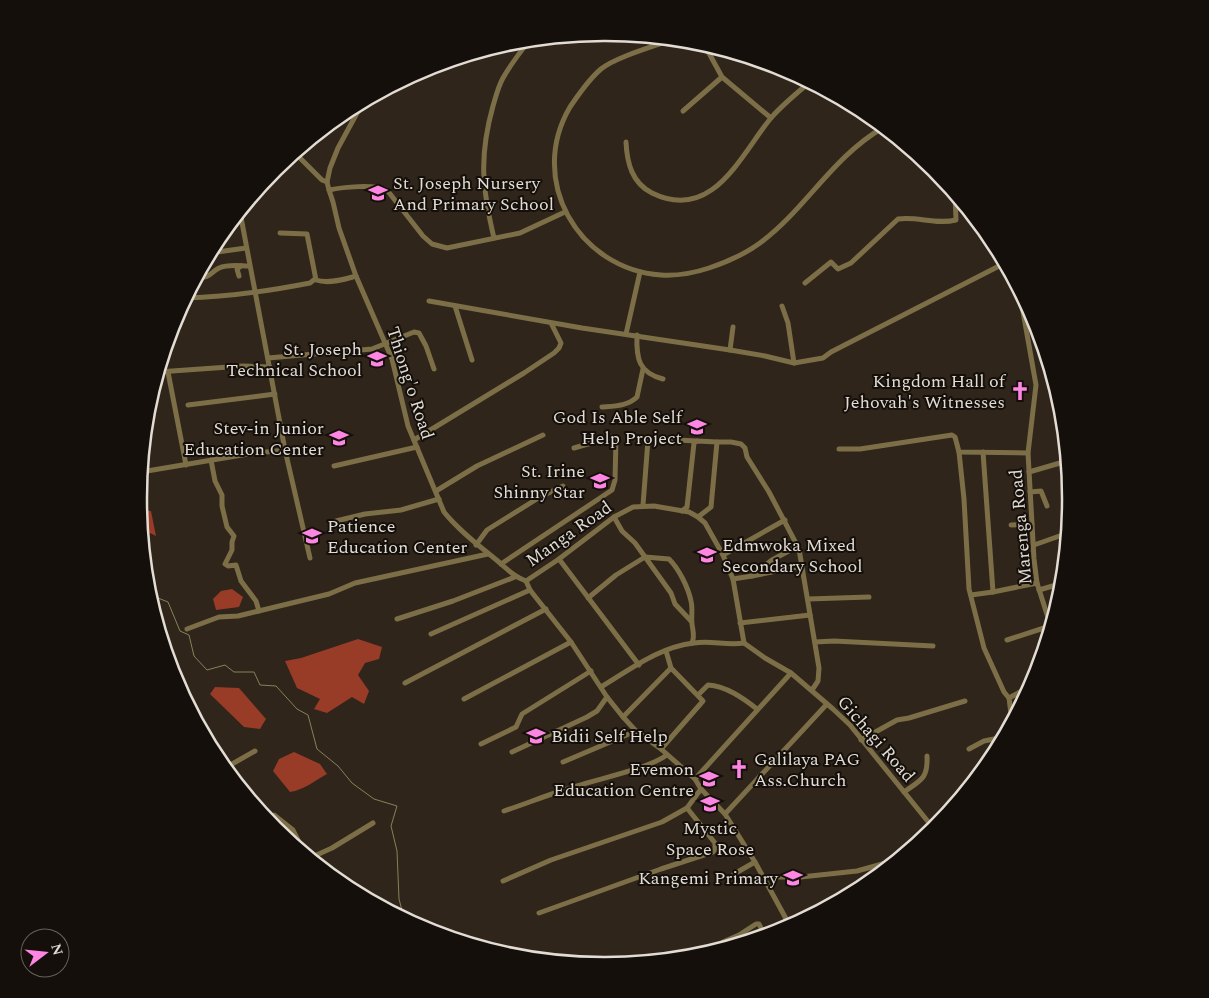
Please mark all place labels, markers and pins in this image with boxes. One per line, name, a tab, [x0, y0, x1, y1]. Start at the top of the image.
place label: St. Joseph Nursery And Primary School	[393, 170, 554, 218]
school or university icon: St. Joseph Nursery And Primary School	[367, 182, 389, 204]
place label: St. Joseph Technical School	[226, 336, 362, 384]
school or university icon: St. Joseph Technical School	[366, 348, 388, 370]
place label: Kingdom Hall of Jehovah's Witnesses	[844, 368, 1007, 416]
church icon: Kingdom Hall of Jehovah's Witnesses	[1009, 380, 1031, 402]
place label: God Is Able Self Help Project	[553, 404, 684, 452]
place label: Stev-in Junior Education Center	[183, 415, 324, 463]
school or university icon: God Is Able Self Help Project	[686, 416, 708, 438]
school or university icon: Stev-in Junior Education Center	[328, 427, 350, 449]
place label: St. Irine Shinny Star	[493, 458, 585, 506]
school or university icon: St. Irine Shinny Star	[589, 470, 611, 492]
place label: Patience Education Center	[327, 513, 468, 561]
school or university icon: Patience Education Center	[301, 525, 323, 547]
place label: Edmwoka Mixed Secondary School	[722, 532, 862, 580]
school or university icon: Edmwoka Mixed Secondary School	[696, 544, 718, 566]
place label: Bidii Self Help	[551, 723, 668, 750]
school or university icon: Bidii Self Help	[525, 725, 547, 747]
place label: Galilaya PAG Ass.Church	[754, 746, 860, 794]
place label: Evemon Education Centre	[553, 756, 694, 804]
church icon: Galilaya PAG Ass.Church	[728, 758, 750, 780]
school or university icon: Evemon Education Centre	[698, 768, 720, 790]
school or university icon: Mystic Space Rose	[699, 793, 721, 815]
place label: Mystic Space Rose	[666, 815, 754, 863]
place label: Kangemi Primary	[638, 865, 779, 892]
school or university icon: Kangemi Primary	[782, 867, 804, 889]

